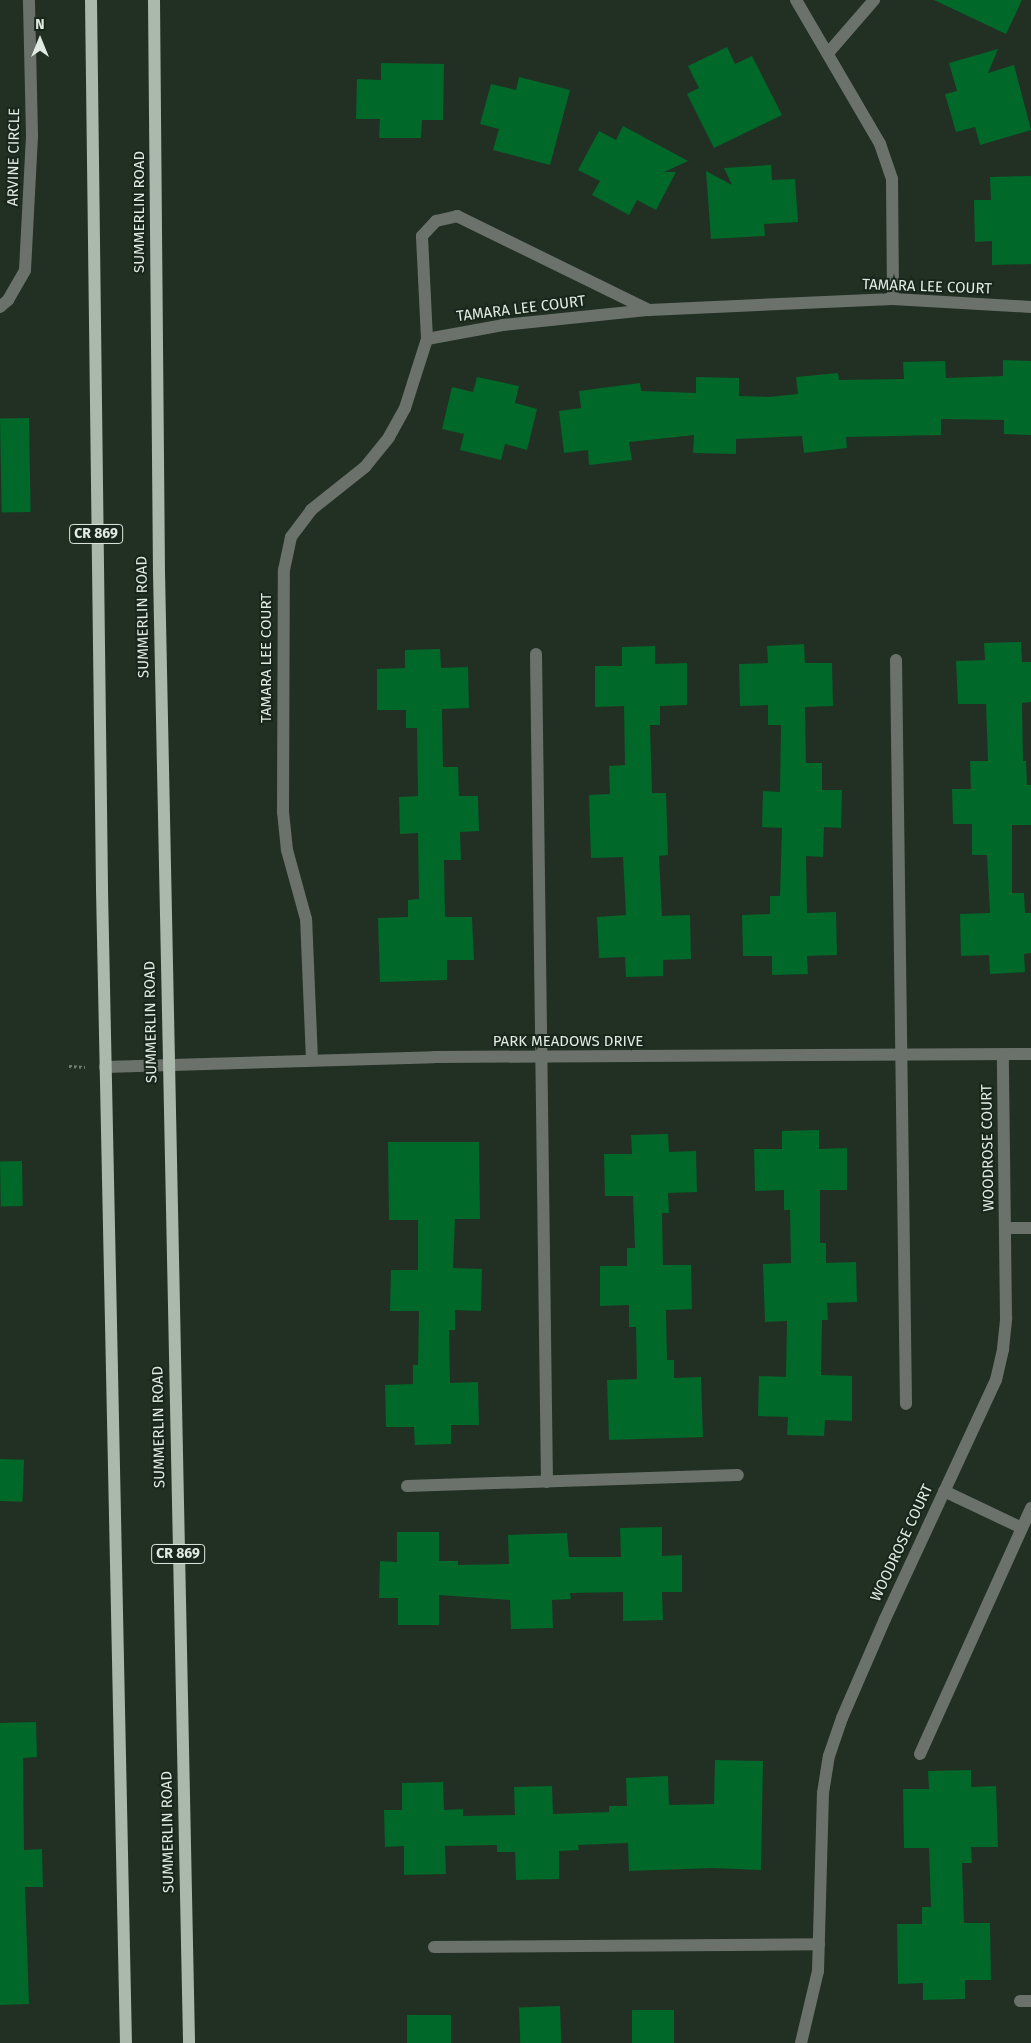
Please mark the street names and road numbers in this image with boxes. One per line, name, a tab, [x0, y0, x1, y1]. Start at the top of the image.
street label: ARVINE CIRCLE	[4, 108, 24, 206]
street label: SUMMERLIN ROAD	[131, 151, 149, 273]
street label: TAMARA LEE COURT	[862, 276, 992, 298]
street label: TAMARA LEE COURT	[455, 292, 587, 326]
road number: CR 869	[68, 522, 124, 546]
street label: SUMMERLIN ROAD	[133, 556, 153, 678]
street label: TAMARA LEE COURT	[258, 593, 276, 723]
street label: SUMMERLIN ROAD	[141, 961, 161, 1083]
street label: PARK MEADOWS DRIVE	[493, 1033, 643, 1051]
street label: WOODROSE COURT	[978, 1084, 998, 1212]
street label: SUMMERLIN ROAD	[149, 1366, 169, 1488]
street label: WOODROSE COURT	[867, 1482, 937, 1604]
road number: CR 869	[150, 1542, 206, 1566]
street label: SUMMERLIN ROAD	[158, 1771, 178, 1893]

